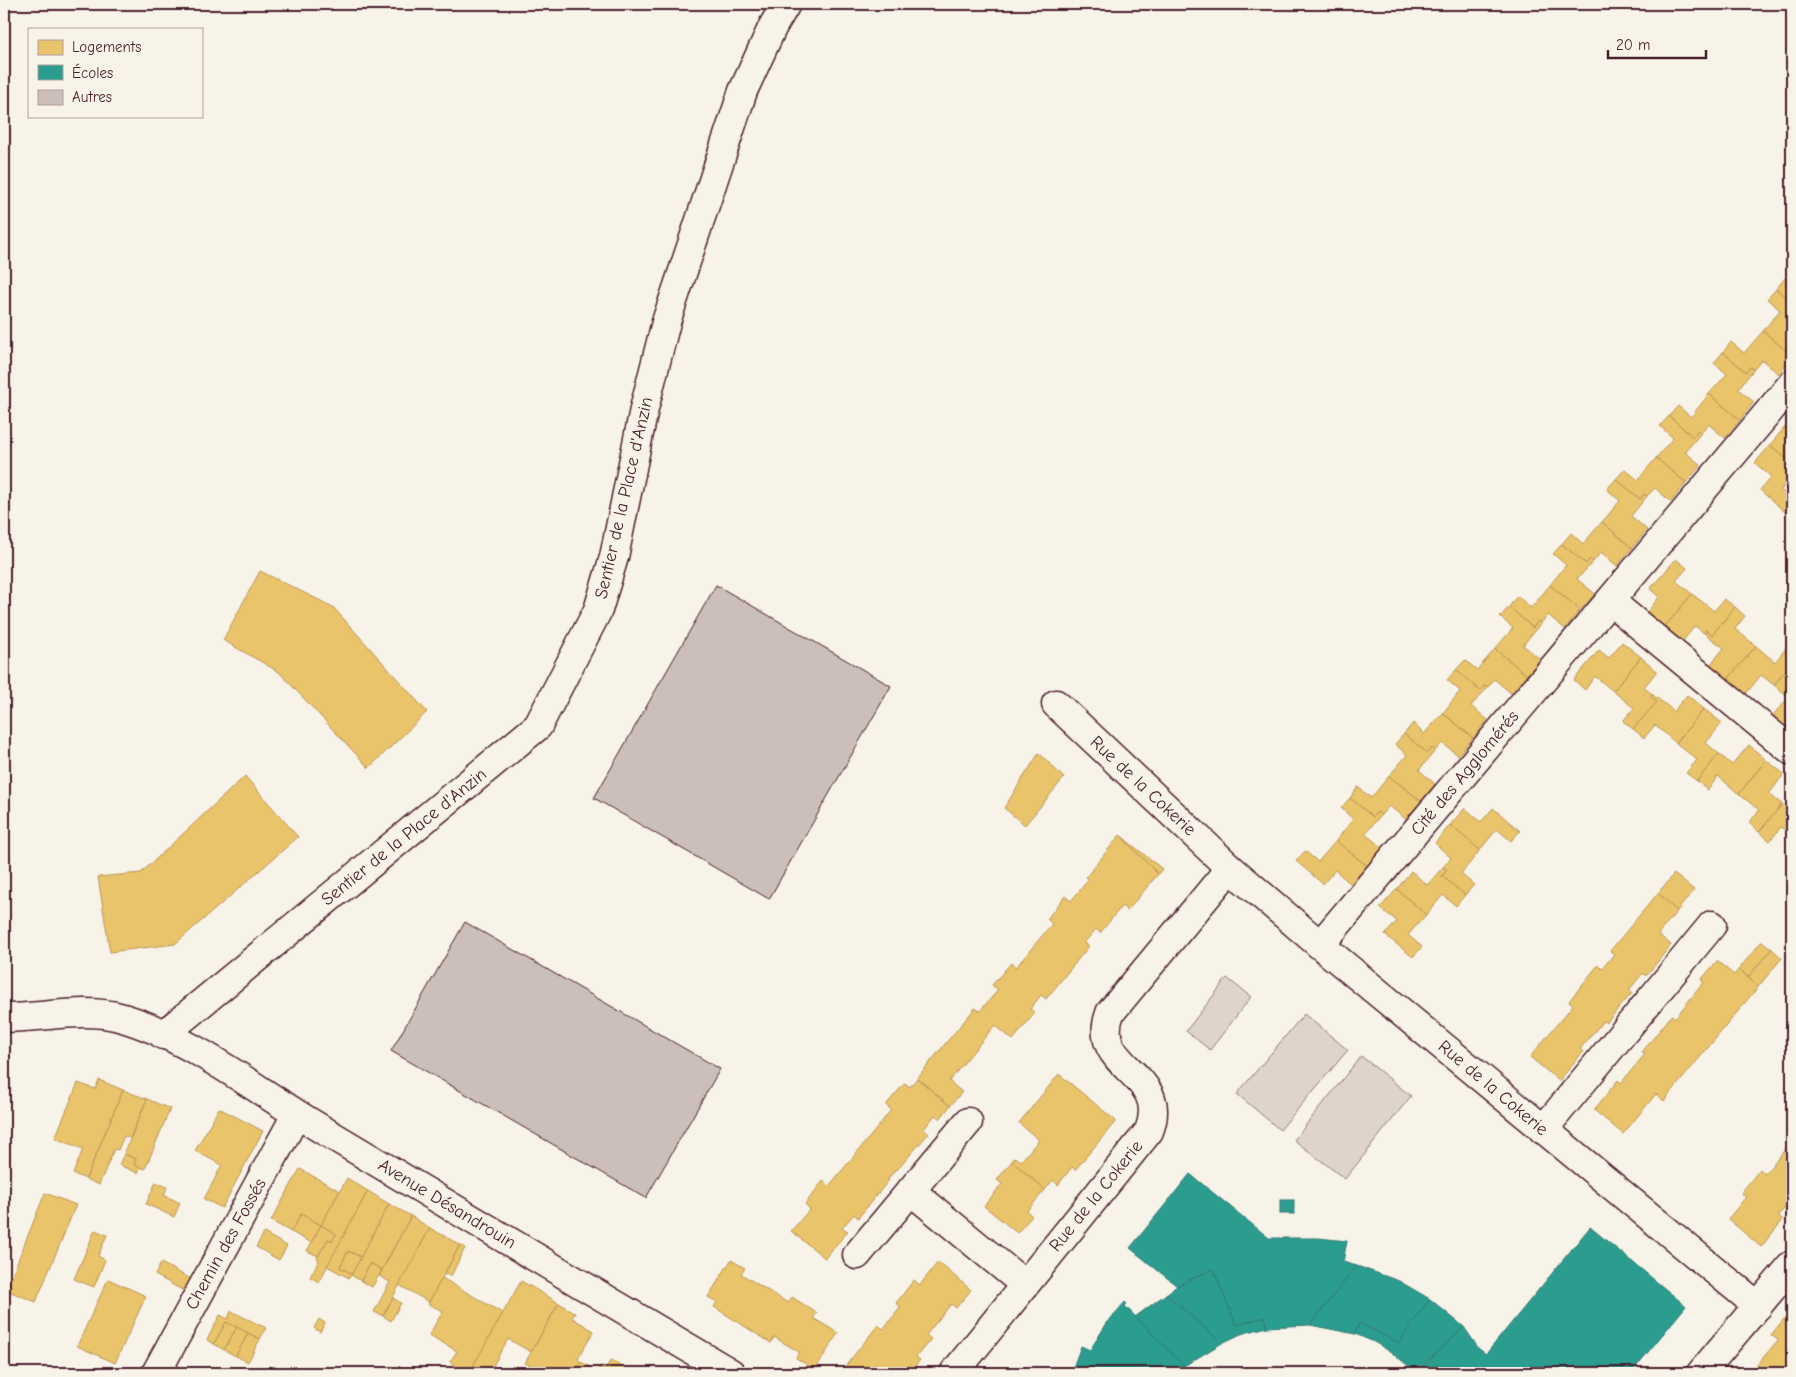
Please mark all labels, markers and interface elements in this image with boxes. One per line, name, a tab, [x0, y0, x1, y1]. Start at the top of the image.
legend	[28, 28, 202, 118]
scale bar	[1608, 28, 1706, 60]
text: 20 m	[1616, 36, 1650, 54]
text: Logements	[72, 38, 141, 56]
text: Écoles	[72, 63, 113, 82]
text: Autres	[72, 88, 112, 106]
street label: Sentier de la Place d'Anzin	[591, 395, 657, 601]
street label: Cité des Agglomérés	[1407, 706, 1523, 840]
street label: Rue de la Cokerie	[1086, 732, 1200, 840]
street label: Sentier de la Place d'Anzin	[317, 764, 491, 910]
street label: Rue de la Cokerie	[1434, 1036, 1552, 1140]
street label: Rue de la Cokerie	[1045, 1136, 1147, 1256]
street label: Avenue Désandrouin	[374, 1155, 520, 1253]
street label: Chemin des Fossés	[181, 1175, 271, 1313]

